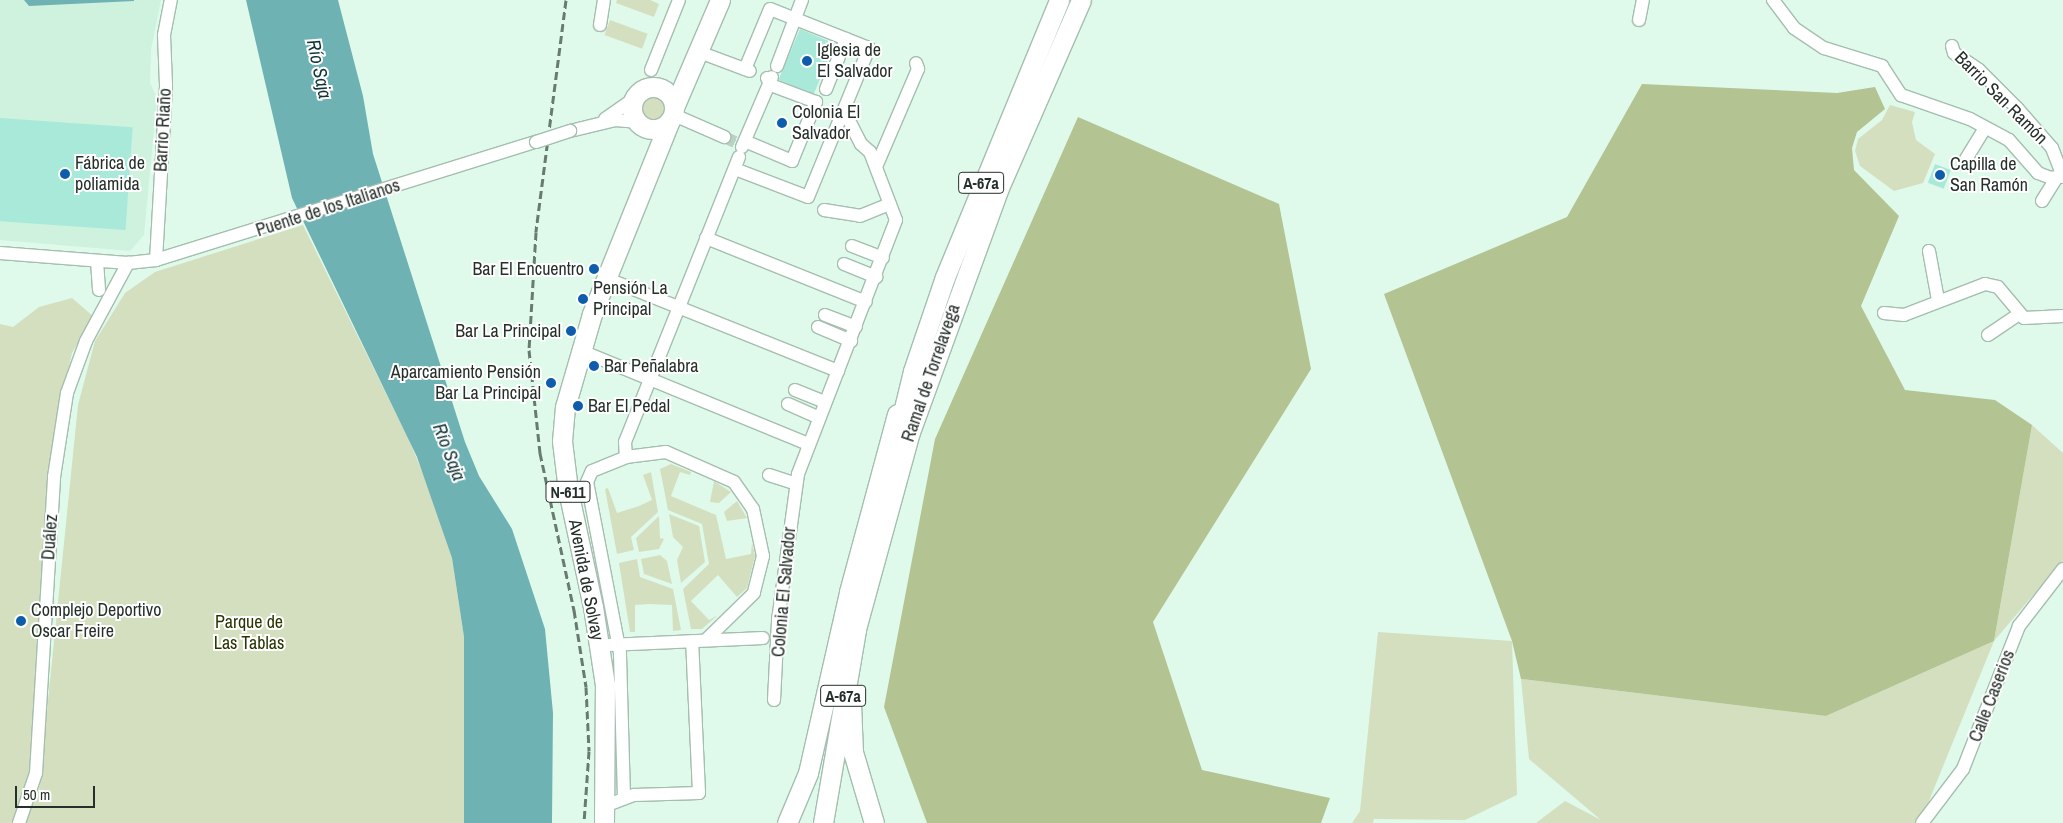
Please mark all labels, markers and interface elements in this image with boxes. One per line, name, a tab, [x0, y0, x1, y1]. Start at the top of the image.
water label: Río Saja	[302, 37, 336, 101]
place label: Iglesia de El Salvador	[817, 40, 892, 82]
street label: Barrio San Ramón	[1950, 47, 2052, 149]
marker: Iglesia de El Salvador	[801, 55, 813, 67]
street label: Barrio Riaño	[150, 88, 176, 172]
place label: Colonia El Salvador	[792, 102, 860, 144]
marker: Colonia El Salvador	[776, 117, 788, 129]
place label: Fábrica de poliamida	[75, 153, 145, 195]
place label: Capilla de San Ramón	[1950, 154, 2028, 196]
marker: Fábrica de poliamida	[59, 168, 71, 180]
marker: Capilla de San Ramón	[1934, 169, 1946, 181]
road number: A-67a	[957, 170, 1005, 197]
street label: Puente de los Italianos	[253, 175, 403, 241]
place label: Bar El Encuentro	[472, 258, 584, 280]
marker: Bar El Encuentro	[588, 263, 600, 275]
place label: Pensión La Principal	[593, 278, 668, 320]
marker: Pensión La Principal	[577, 293, 589, 305]
street label: Ramal de Torrelavega	[897, 301, 965, 445]
place label: Bar La Principal	[455, 320, 561, 342]
marker: Bar La Principal	[565, 325, 577, 337]
place label: Bar Peñalabra	[604, 355, 698, 377]
marker: Bar Peñalabra	[588, 360, 600, 372]
place label: Aparcamiento Pensión Bar La Principal	[391, 362, 541, 404]
marker: Aparcamiento Pensión Bar La Principal	[545, 377, 557, 389]
place label: Bar El Pedal	[588, 395, 670, 417]
marker: Bar El Pedal	[572, 400, 584, 412]
water label: Río Saja	[428, 420, 470, 484]
road number: N-611	[544, 478, 592, 506]
street label: Duález	[38, 513, 62, 561]
street label: Avenida de Solvay	[564, 518, 608, 642]
street label: Colonia El Salvador	[768, 526, 800, 658]
place label: Complejo Deportivo Oscar Freire	[31, 600, 161, 642]
park label: Parque de Las Tablas	[214, 612, 284, 654]
marker: Complejo Deportivo Oscar Freire	[15, 615, 27, 627]
street label: Calle Caserios	[1965, 647, 2019, 745]
road number: A-67a	[819, 682, 867, 709]
scale bar	[18, 776, 98, 808]
text: 50 m	[23, 784, 50, 805]

